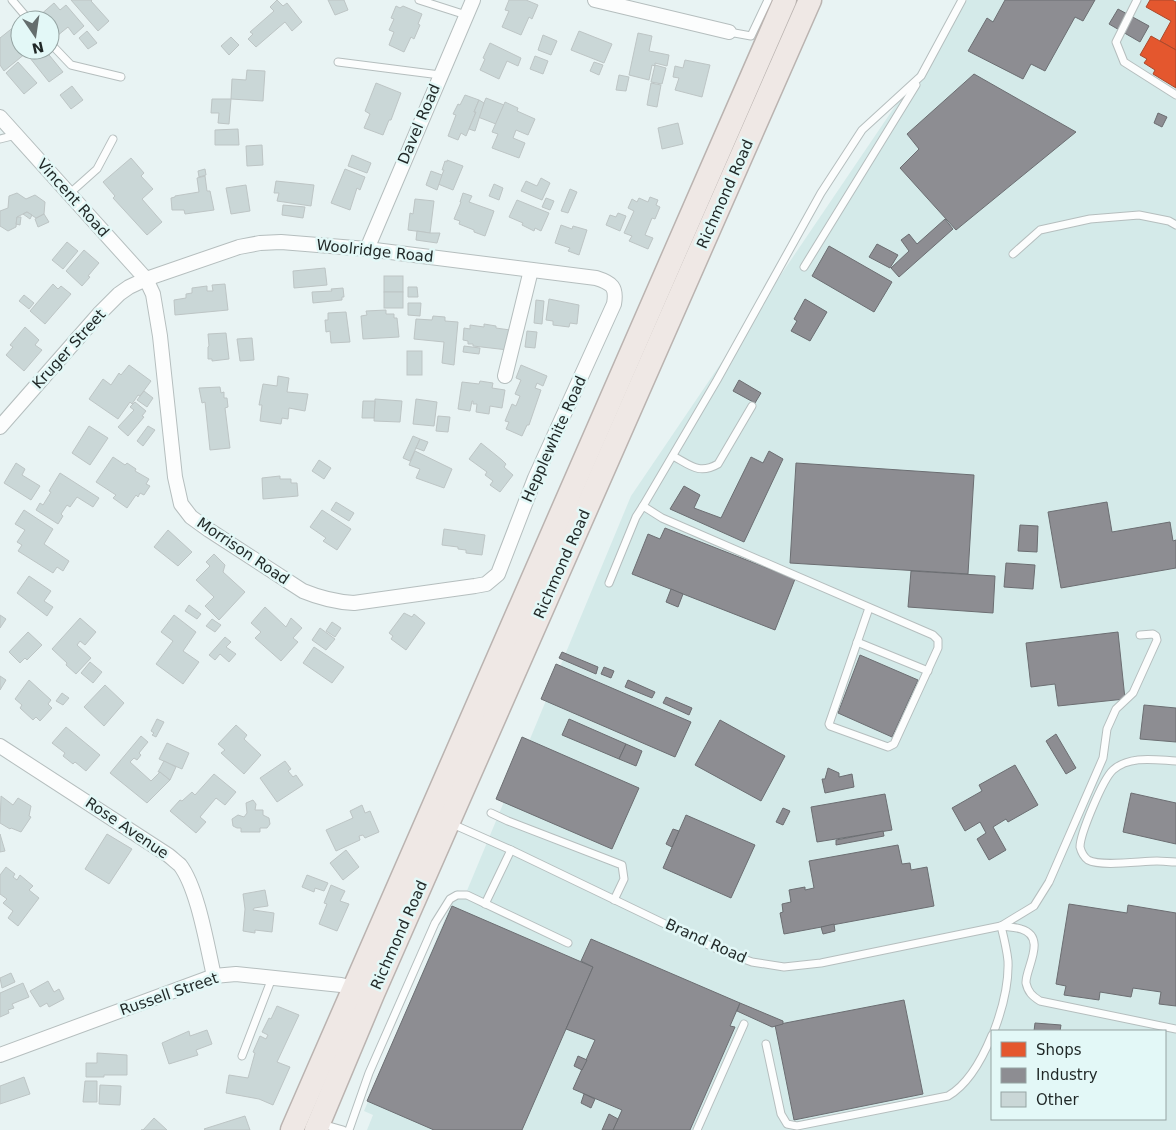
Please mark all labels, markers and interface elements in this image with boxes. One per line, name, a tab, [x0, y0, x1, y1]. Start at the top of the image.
north arrow	[10, 10, 60, 60]
text: N	[30, 39, 45, 57]
street label: Davel Road	[394, 81, 444, 167]
street label: Richmond Road	[693, 137, 757, 251]
street label: Vincent Road	[33, 155, 113, 241]
street label: Woolridge Road	[316, 236, 434, 266]
street label: Kruger Street	[29, 305, 109, 392]
street label: Hepplewhite Road	[518, 373, 590, 505]
street label: Richmond Road	[530, 507, 594, 621]
street label: Morrison Road	[194, 514, 292, 588]
street label: Rose Avenue	[82, 794, 172, 862]
street label: Richmond Road	[367, 878, 431, 992]
street label: Brand Road	[663, 915, 749, 967]
street label: Russell Street	[117, 969, 221, 1019]
legend	[991, 1030, 1166, 1120]
text: Shops	[1036, 1041, 1082, 1059]
text: Industry	[1036, 1066, 1098, 1084]
text: Other	[1036, 1091, 1079, 1109]

